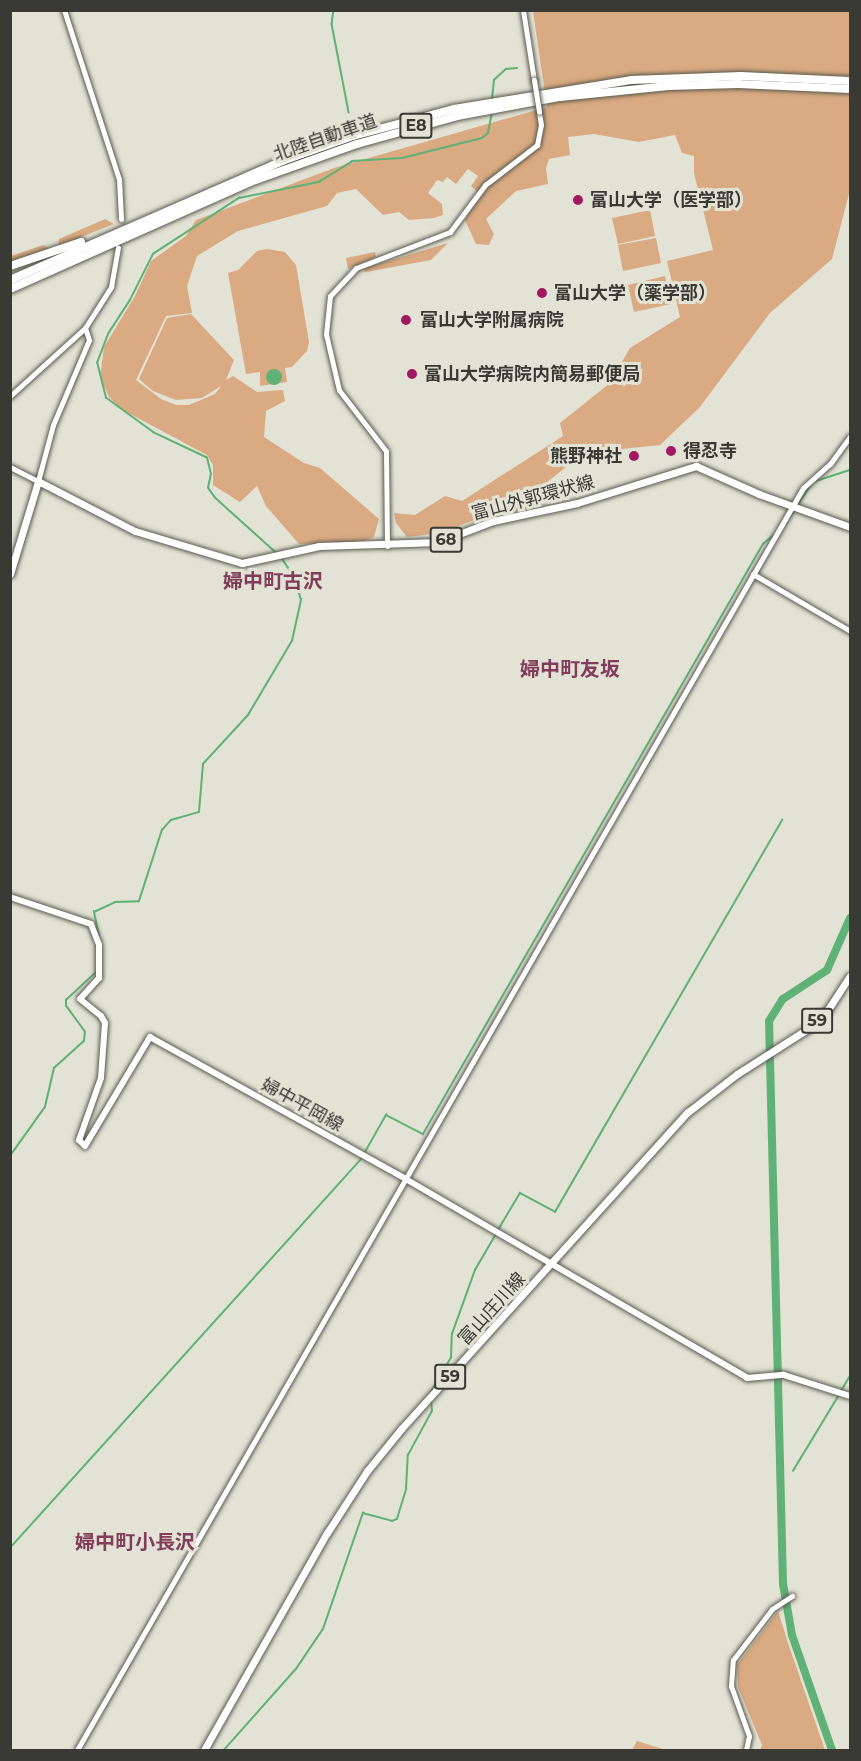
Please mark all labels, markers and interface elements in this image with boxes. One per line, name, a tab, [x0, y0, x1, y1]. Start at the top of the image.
street label: 北陸自動車道	[270, 110, 380, 166]
road number: E8	[398, 113, 434, 139]
place label: 富山大学（医学部）	[590, 189, 752, 211]
marker: 富山大学（医学部）	[571, 193, 585, 207]
place label: 富山大学（薬学部）	[554, 282, 716, 304]
marker: 富山大学（薬学部）	[535, 286, 549, 300]
place label: 富山大学附属病院	[420, 309, 564, 331]
marker: 富山大学附属病院	[397, 311, 415, 329]
place label: 富山大学病院内簡易郵便局	[424, 363, 640, 385]
marker: 富山大学病院内簡易郵便局	[405, 367, 419, 381]
place label: 得忍寺	[683, 440, 737, 462]
marker: 得忍寺	[664, 444, 678, 458]
place label: 熊野神社	[550, 445, 622, 467]
marker: 熊野神社	[627, 449, 641, 463]
street label: 富山外郭環状線	[469, 471, 597, 525]
road number: 68	[430, 527, 462, 553]
district label: 婦中町古沢	[223, 569, 323, 593]
district label: 婦中町友坂	[520, 657, 620, 681]
road number: 59	[800, 1008, 834, 1034]
street label: 婦中平岡線	[257, 1074, 347, 1136]
street label: 富山庄川線	[454, 1268, 530, 1350]
road number: 59	[434, 1364, 466, 1390]
district label: 婦中町小長沢	[75, 1530, 195, 1554]

